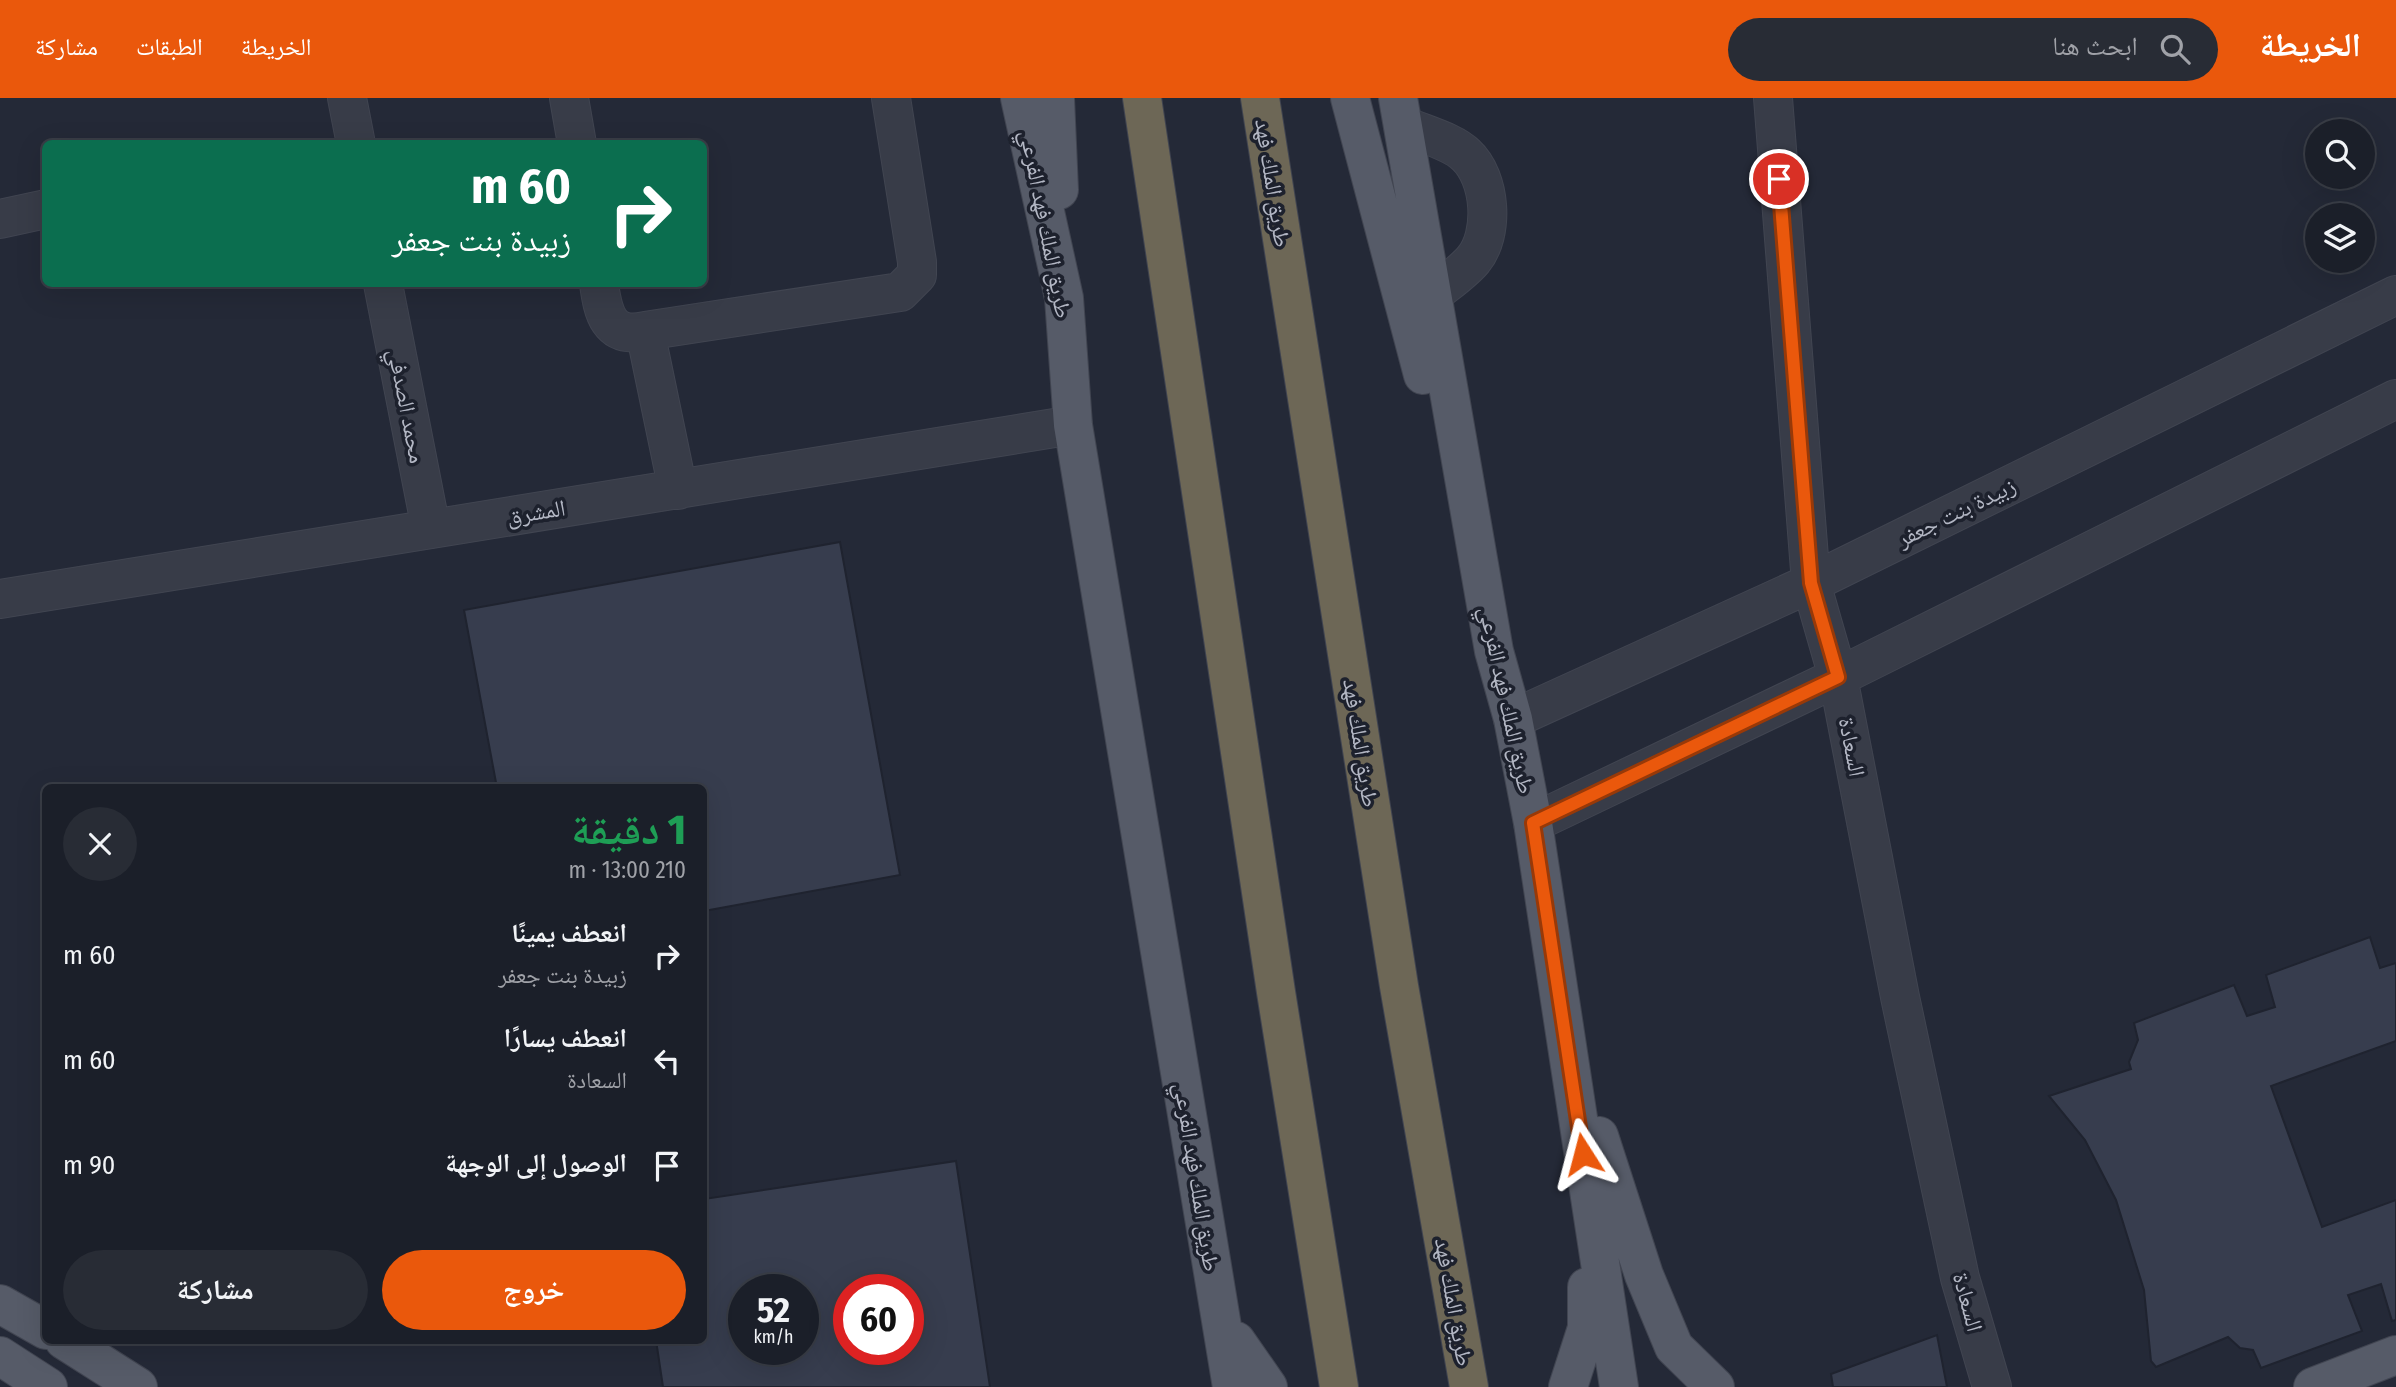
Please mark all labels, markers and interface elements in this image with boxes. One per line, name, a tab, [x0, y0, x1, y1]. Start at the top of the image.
search box	[1728, 18, 2218, 81]
text: الخريطة	[2260, 25, 2361, 65]
icon: search	[2156, 30, 2194, 68]
text: ابحث هنا	[2052, 31, 2138, 62]
text: مشاركة	[35, 33, 98, 61]
text: الطبقات	[136, 33, 203, 61]
text: الخريطة	[241, 33, 311, 61]
street label: طريق الملك فهد	[1249, 117, 1297, 249]
map controls	[2305, 119, 2375, 273]
button: search	[2305, 119, 2375, 189]
street label: طريق الملك فهد الفرعي	[1009, 128, 1078, 321]
pin	[1749, 149, 1809, 209]
text: 60 m	[471, 157, 571, 216]
icon: arrive	[1760, 160, 1798, 198]
icon: right	[595, 168, 686, 259]
button: layers	[2305, 203, 2375, 273]
text: زبيدة بنت جعفر	[392, 221, 571, 259]
street label: محمد الصدفي	[377, 346, 432, 467]
street label: زبيدة بنت جعفر	[1891, 471, 2020, 553]
street label: المشرق	[505, 494, 567, 530]
street label: طريق الملك فهد الفرعي	[1469, 604, 1541, 797]
street label: طريق الملك فهد	[1337, 677, 1385, 809]
street label: السعادة	[1833, 715, 1871, 779]
text: 1 دقيقة	[571, 805, 686, 855]
button: close	[63, 807, 137, 881]
text: 210 m · 13:00	[568, 856, 686, 884]
text: انعطف يمينًا	[511, 918, 627, 949]
icon: right	[648, 937, 686, 975]
text: 60 m	[63, 940, 116, 971]
text: زبيدة بنت جعفر	[498, 961, 627, 989]
text: انعطف يسارًا	[504, 1023, 627, 1054]
icon: left	[648, 1042, 686, 1080]
text: 60 m	[63, 1045, 116, 1076]
text: السعادة	[567, 1066, 627, 1094]
street label: طريق الملك فهد الفرعي	[1163, 1080, 1226, 1274]
position arrow	[1546, 1117, 1620, 1191]
icon: arrive	[648, 1147, 686, 1185]
text: الوصول إلى الوجهة	[445, 1148, 627, 1179]
text: 90 m	[63, 1150, 115, 1181]
street label: طريق الملك فهد	[1429, 1236, 1479, 1368]
button: مشاركة	[63, 1250, 368, 1330]
button: خروج	[382, 1250, 686, 1330]
street label: السعادة	[1947, 1269, 1989, 1335]
speed limit sign: 60	[833, 1274, 924, 1365]
text: 52	[757, 1289, 790, 1331]
text: km/h	[753, 1326, 794, 1348]

